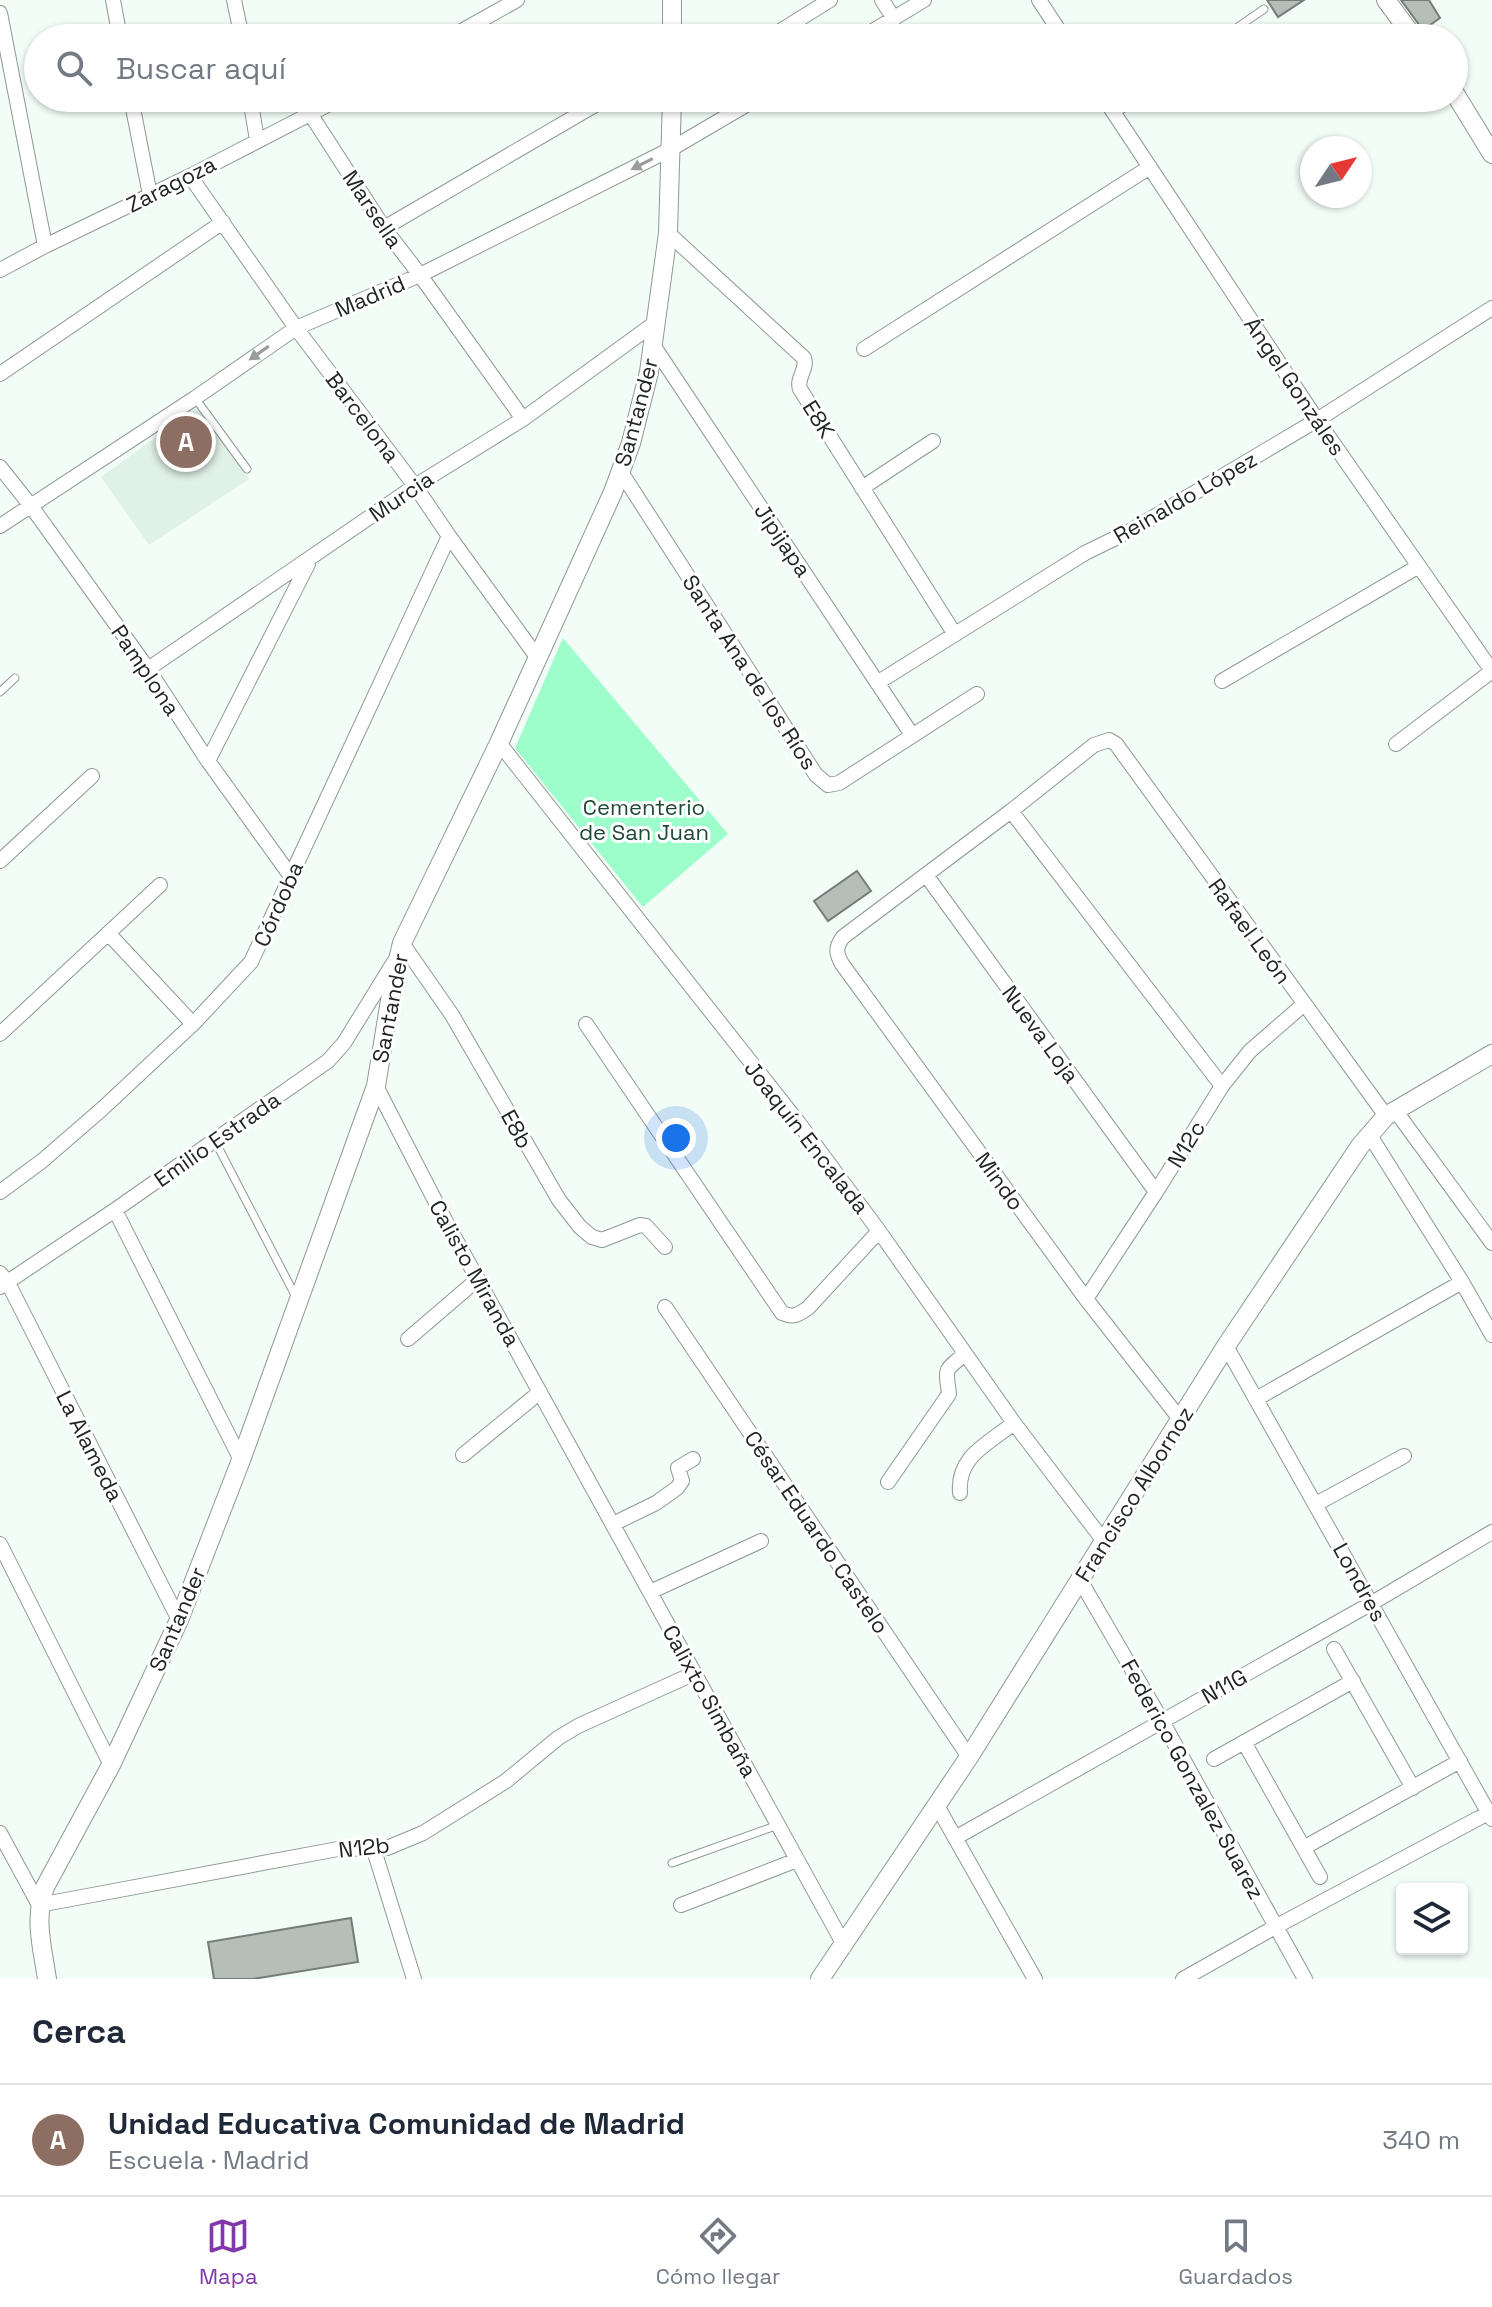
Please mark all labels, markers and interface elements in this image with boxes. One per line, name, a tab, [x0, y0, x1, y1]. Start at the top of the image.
search box	[24, 24, 1468, 112]
icon: search	[52, 46, 96, 90]
text: Buscar aquí	[116, 49, 286, 88]
north arrow	[1300, 136, 1372, 208]
street label: Zaragoza	[121, 149, 221, 218]
one-way arrow	[630, 157, 653, 170]
street label: Marsella	[337, 165, 409, 254]
street label: Madrid	[331, 269, 409, 323]
street label: Ángel Gonzáles	[1238, 311, 1352, 461]
one-way arrow	[248, 345, 269, 360]
street label: Santander	[608, 355, 664, 469]
street label: Barcelona	[320, 366, 406, 468]
street label: E8K	[797, 395, 842, 444]
pin: A	[160, 412, 212, 472]
street label: Reinaldo López	[1108, 445, 1262, 549]
street label: Murcia	[363, 464, 439, 528]
street label: Jipijapa	[748, 498, 818, 582]
street label: Santa Ana de los Ríos	[677, 569, 823, 775]
street label: Pamplona	[105, 619, 187, 721]
park label: Cementerio de San Juan	[579, 793, 709, 846]
street label: Córdoba	[247, 857, 309, 951]
street label: Rafael León	[1202, 873, 1298, 989]
street label: Santander	[366, 951, 414, 1065]
street label: Nueva Loja	[996, 980, 1086, 1089]
street label: Joaquín Encalada	[738, 1055, 876, 1220]
street label: Emilio Estrada	[148, 1085, 286, 1193]
street label: E8b	[495, 1105, 539, 1153]
street label: N12c	[1161, 1115, 1211, 1173]
your location	[656, 1118, 696, 1158]
street label: Mindo	[969, 1146, 1031, 1216]
street label: Calisto Miranda	[423, 1195, 527, 1351]
street label: La Alameda	[50, 1386, 130, 1506]
street label: Francisco Albornoz	[1069, 1401, 1199, 1587]
street label: César Eduardo Castelo	[739, 1425, 895, 1639]
street label: Londres	[1327, 1538, 1393, 1626]
street label: Santander	[142, 1562, 212, 1676]
street label: Calixto Simbaña	[656, 1620, 764, 1783]
street label: Federico Gonzalez Suarez	[1115, 1654, 1271, 1904]
street label: N11G	[1196, 1662, 1252, 1710]
street label: N12b	[337, 1830, 391, 1864]
map controls	[1396, 1883, 1468, 1955]
button: layers	[1396, 1883, 1468, 1955]
text: Cerca	[32, 2010, 126, 2053]
text: Unidad Educativa Comunidad de Madrid	[108, 2104, 685, 2143]
text: A	[50, 2123, 66, 2157]
text: 340 m	[1382, 2123, 1460, 2157]
text: Escuela · Madrid	[108, 2143, 310, 2177]
tab: Mapa	[199, 2214, 258, 2290]
tab: Cómo llegar	[656, 2214, 780, 2290]
tab: Guardados	[1179, 2214, 1293, 2290]

